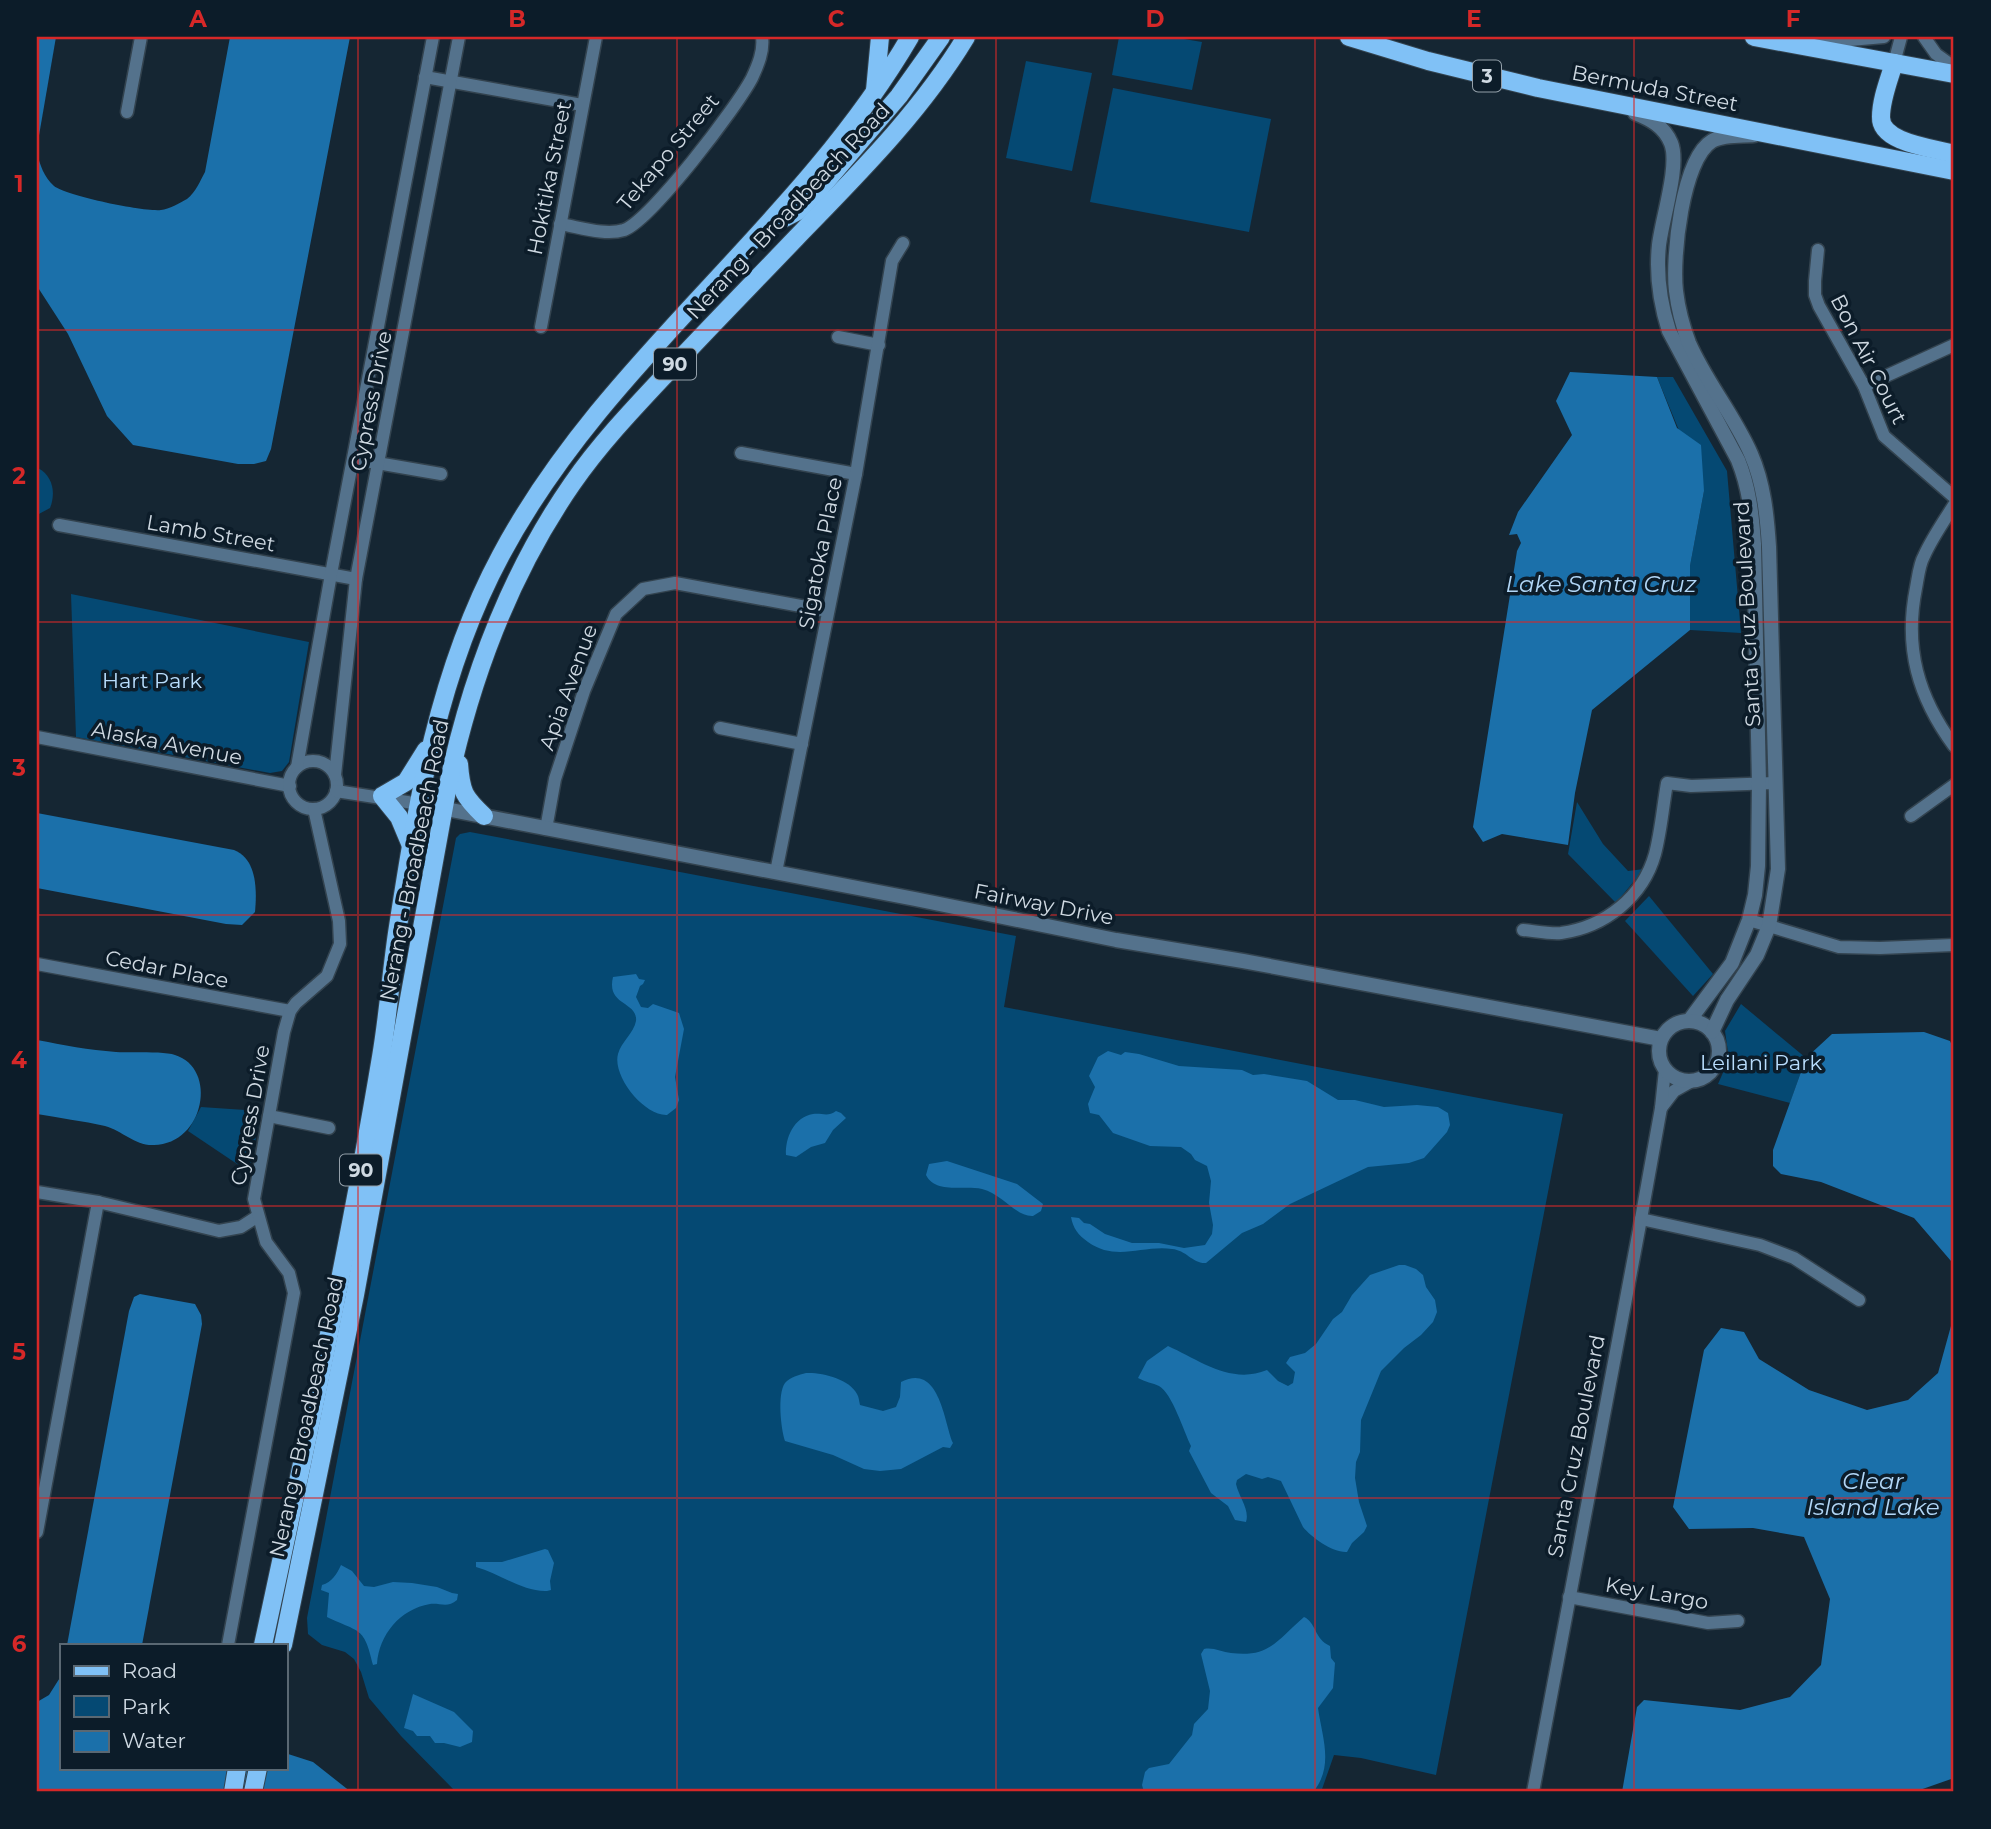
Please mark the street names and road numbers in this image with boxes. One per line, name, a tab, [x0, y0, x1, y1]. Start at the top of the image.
road number: 3	[1473, 60, 1501, 92]
street label: Bermuda Street	[1570, 60, 1740, 116]
street label: Tekapo Street	[612, 89, 724, 215]
street label: Nerang - Broadbeach Road	[681, 98, 895, 324]
street label: Hokitika Street	[522, 99, 576, 257]
street label: Bon Air Court	[1826, 290, 1912, 428]
street label: Cypress Drive	[345, 329, 397, 473]
road number: 90	[654, 348, 696, 380]
street label: Sigatoka Place	[793, 475, 847, 631]
street label: Santa Cruz Boulevard	[1729, 500, 1765, 728]
street label: Lamb Street	[145, 509, 277, 557]
street label: Apia Avenue	[534, 621, 602, 753]
street label: Alaska Avenue	[90, 716, 244, 770]
street label: Nerang - Broadbeach Road	[374, 717, 454, 1003]
street label: Fairway Drive	[972, 878, 1116, 930]
street label: Cedar Place	[103, 945, 231, 993]
street label: Cypress Drive	[225, 1043, 275, 1187]
road number: 90	[340, 1154, 382, 1186]
street label: Nerang - Broadbeach Road	[264, 1274, 348, 1560]
street label: Santa Cruz Boulevard	[1542, 1333, 1610, 1559]
street label: Key Largo	[1603, 1572, 1711, 1614]

